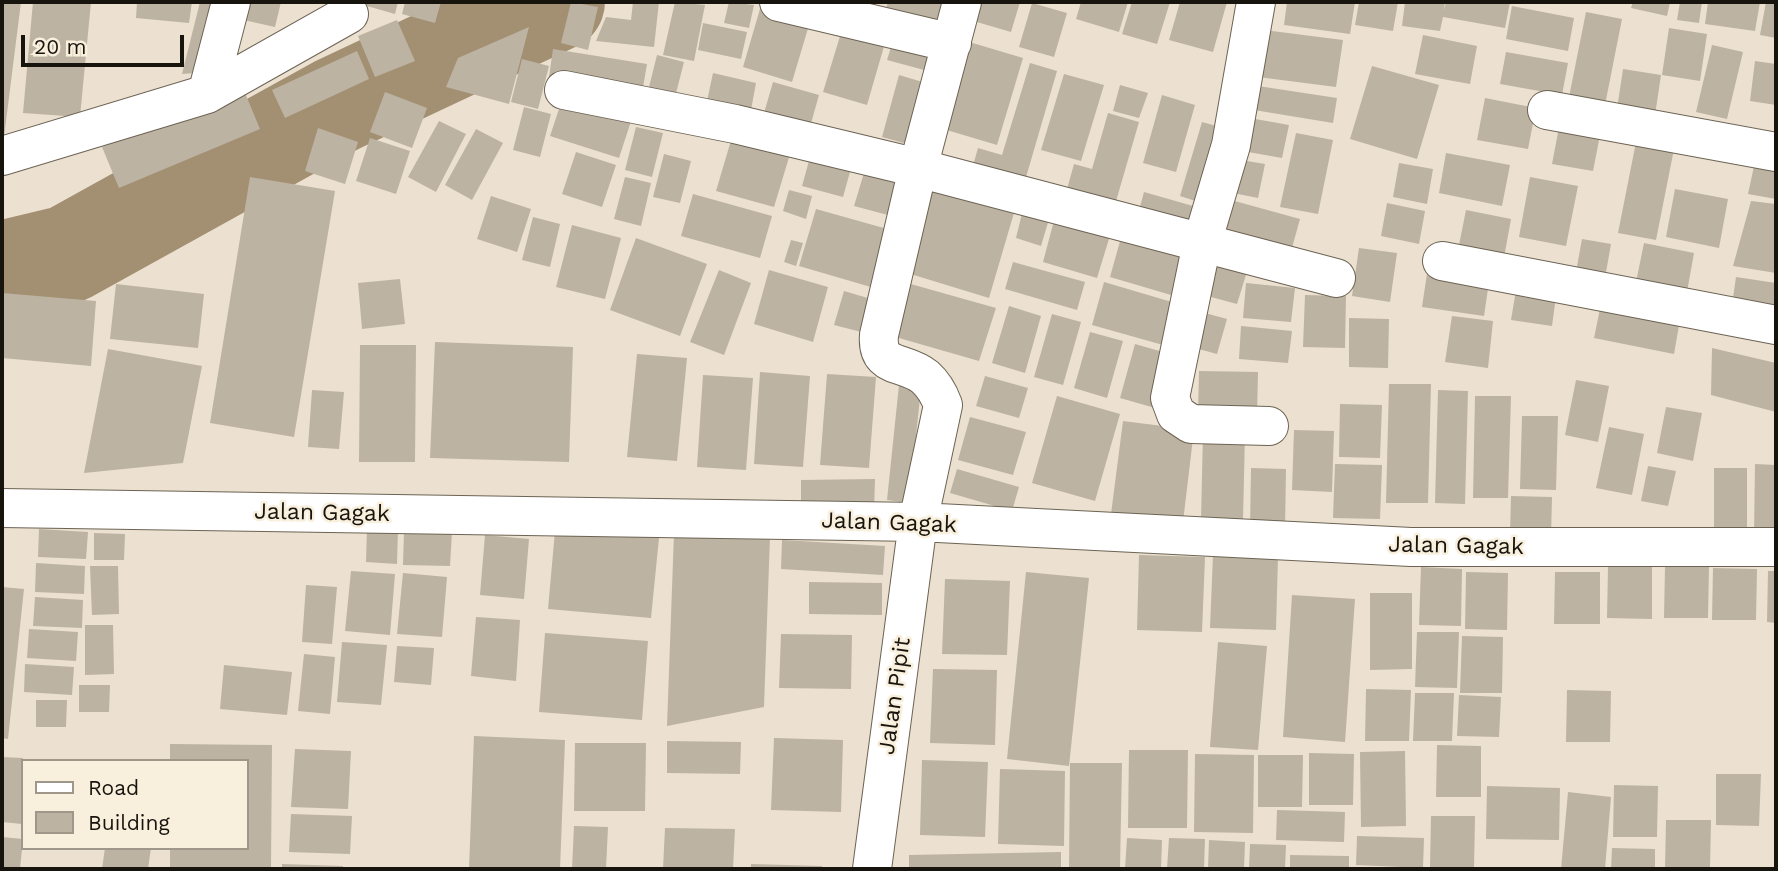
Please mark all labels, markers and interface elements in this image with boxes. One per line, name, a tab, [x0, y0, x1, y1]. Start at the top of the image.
scale bar	[24, 21, 187, 65]
text: 20 m	[34, 34, 86, 59]
street label: Jalan Gagak	[254, 498, 390, 528]
street label: Jalan Gagak	[821, 507, 957, 539]
street label: Jalan Gagak	[1388, 531, 1524, 561]
street label: Jalan Pipit	[873, 636, 917, 756]
legend	[21, 759, 248, 850]
text: Road	[88, 775, 139, 800]
text: Building	[88, 810, 170, 835]

